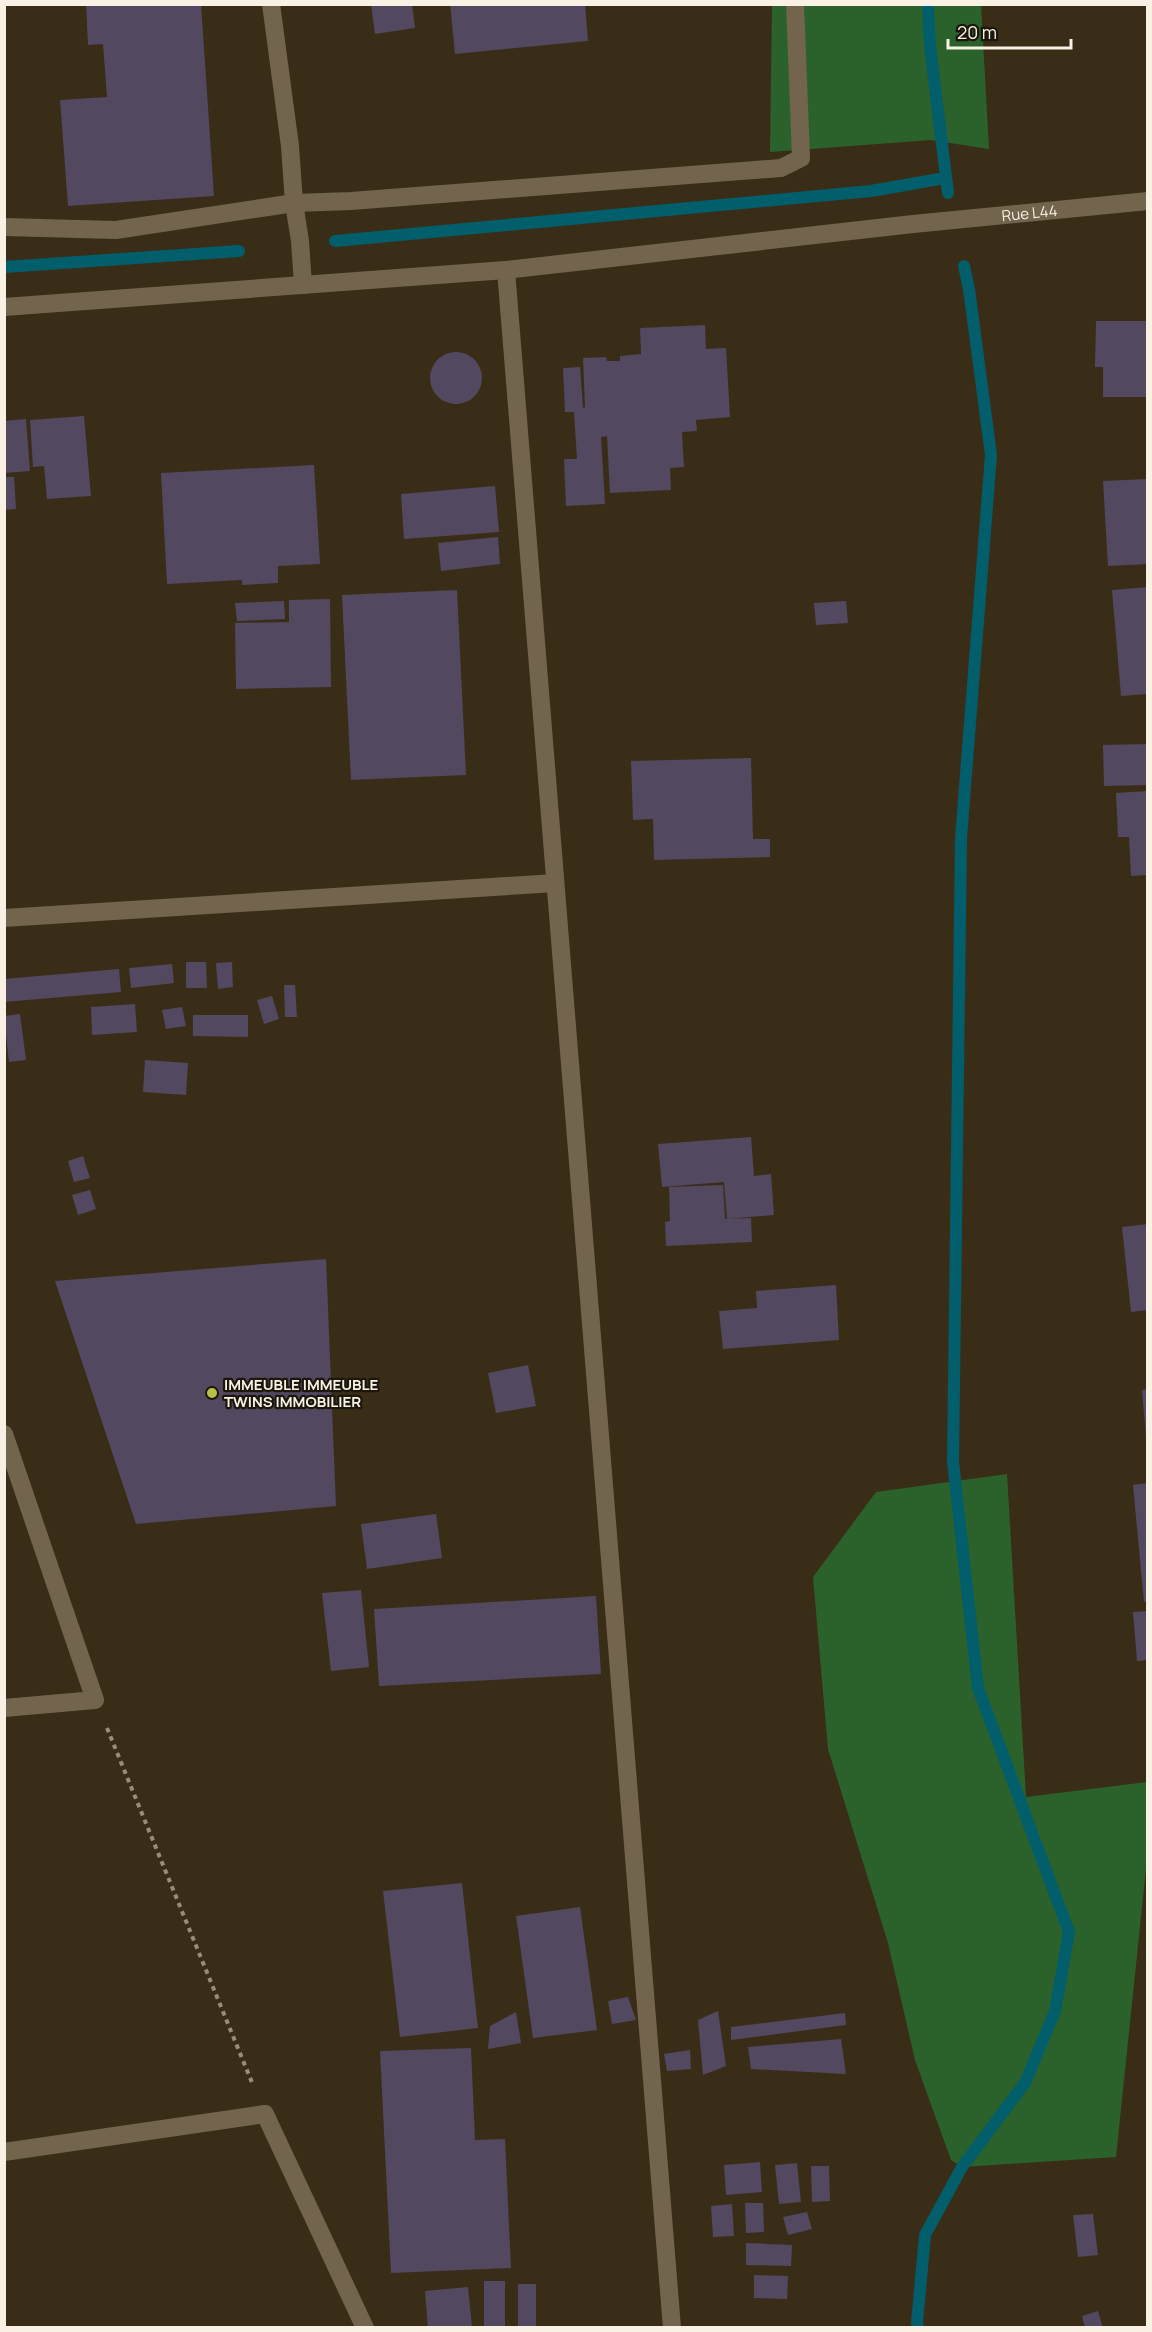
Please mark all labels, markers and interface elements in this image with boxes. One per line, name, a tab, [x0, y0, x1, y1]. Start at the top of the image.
scale bar	[948, 12, 1071, 50]
text: 20 m	[957, 20, 997, 44]
street label: Rue L44	[1001, 199, 1058, 226]
place label: IMMEUBLE IMMEUBLE TWINS IMMOBILIER	[224, 1374, 379, 1412]
marker: IMMEUBLE IMMEUBLE TWINS IMMOBILIER	[205, 1386, 219, 1400]

